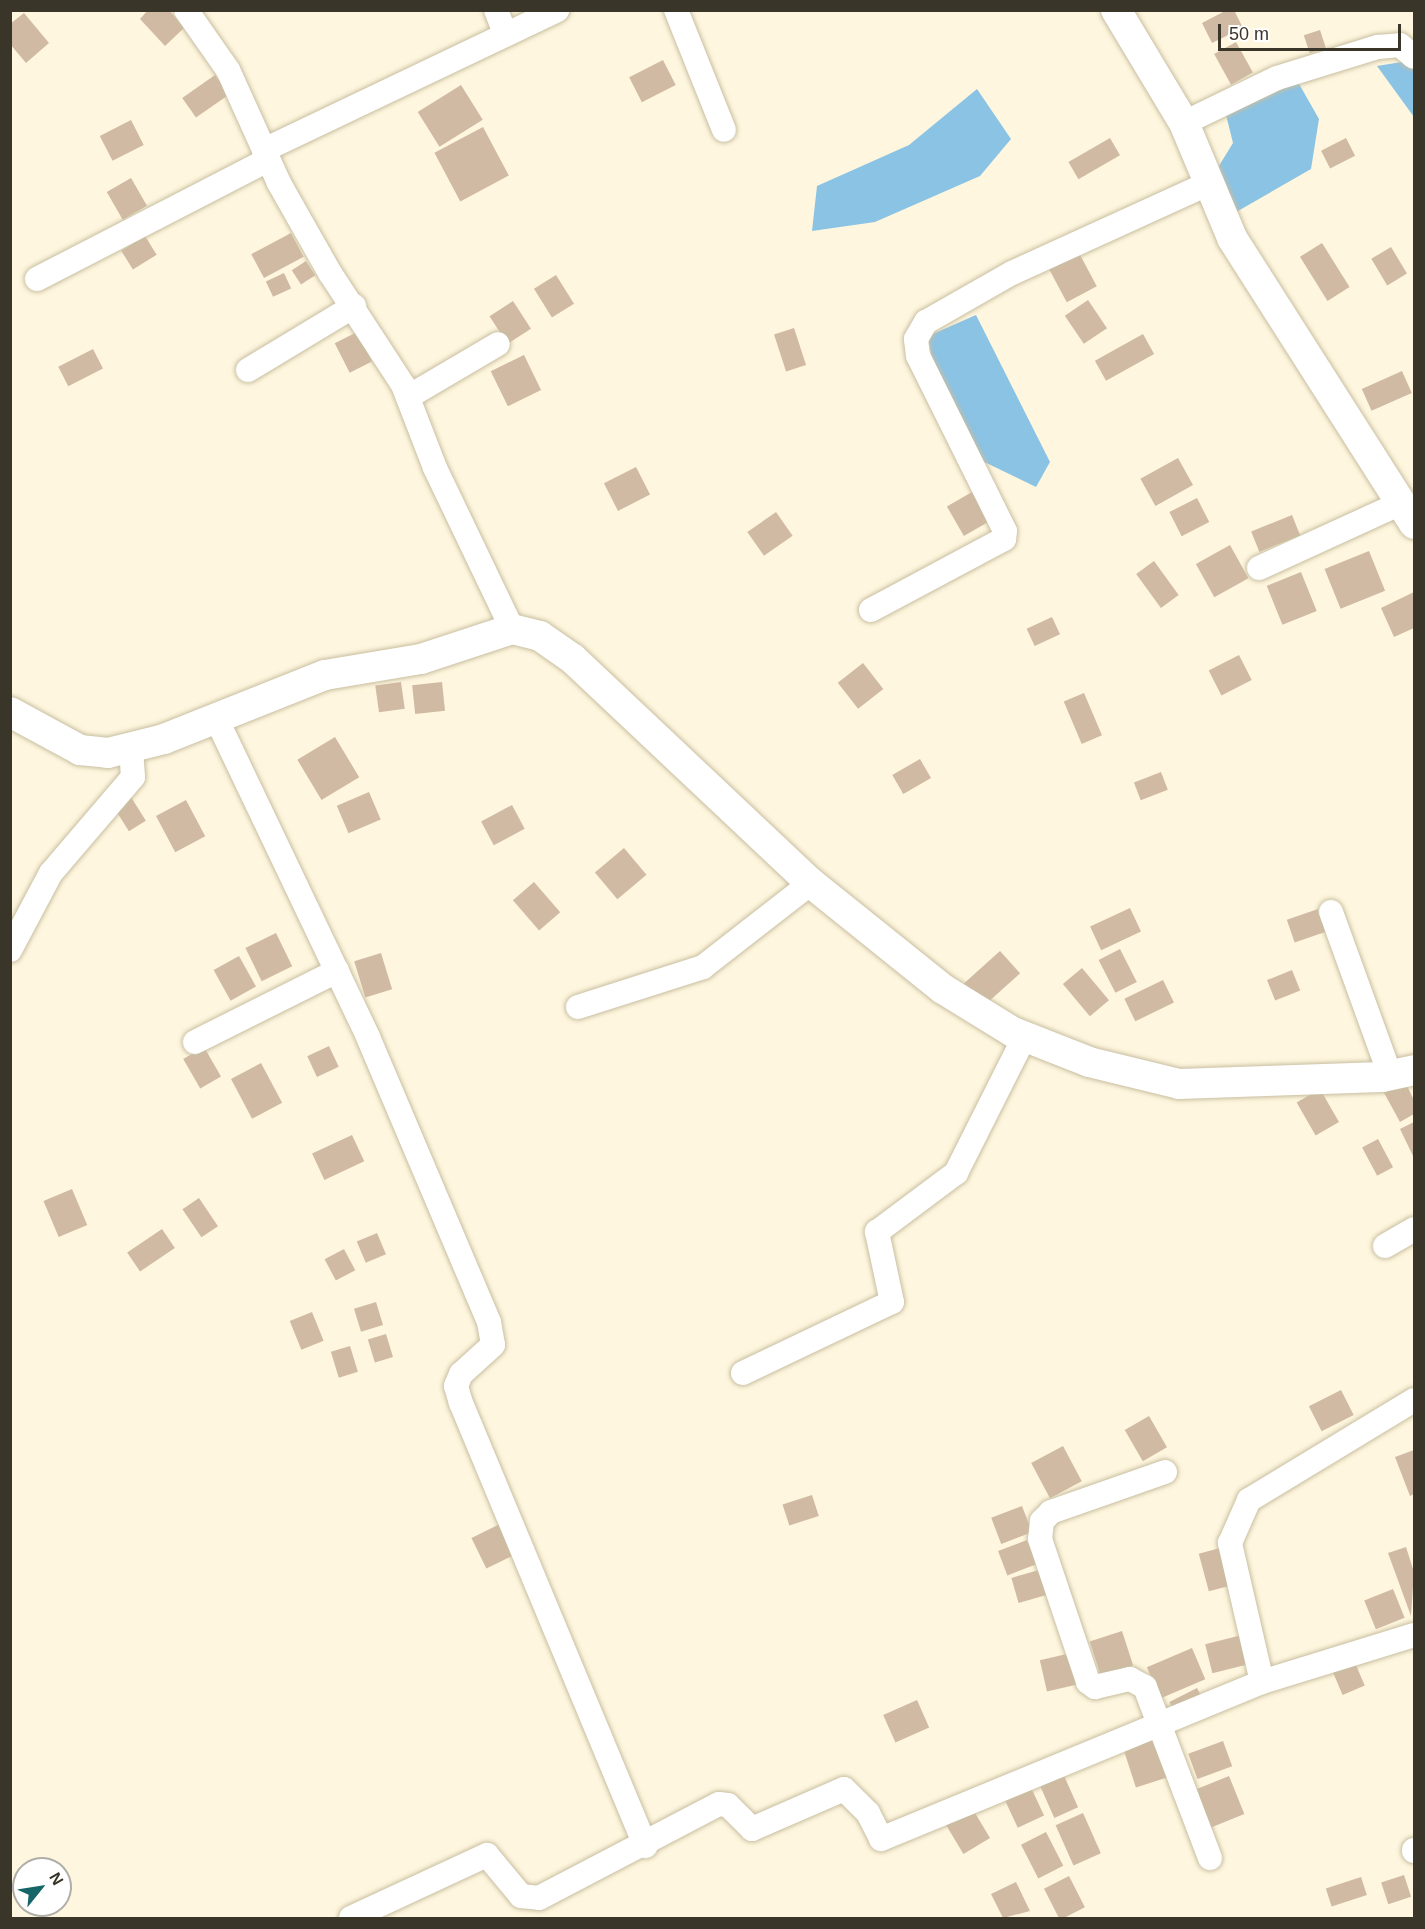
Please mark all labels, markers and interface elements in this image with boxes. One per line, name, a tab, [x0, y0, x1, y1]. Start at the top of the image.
scale bar	[1221, 12, 1404, 50]
text: 50 m	[1229, 24, 1269, 44]
north arrow	[12, 1857, 72, 1917]
text: N	[46, 1869, 67, 1888]

